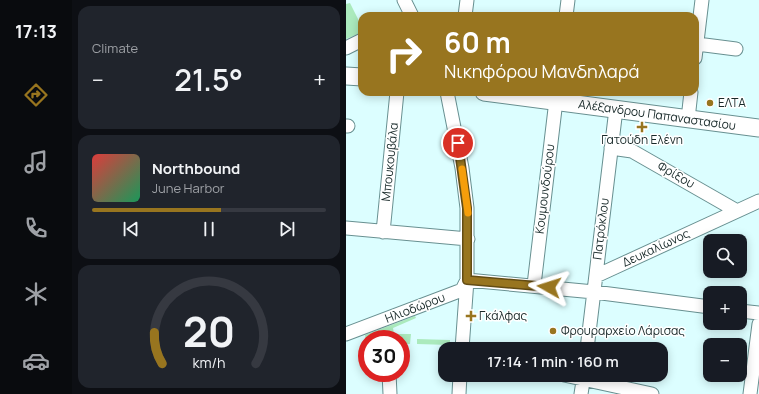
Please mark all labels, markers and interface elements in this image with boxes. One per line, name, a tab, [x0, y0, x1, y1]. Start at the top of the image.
text: 17:13	[15, 19, 57, 43]
text: 60 m	[444, 23, 511, 61]
icon: right	[378, 28, 430, 80]
text: Climate	[92, 39, 138, 57]
text: 21.5°	[174, 59, 243, 100]
text: Νικηφόρου Μανδηλαρά	[444, 59, 639, 83]
text: −	[92, 65, 104, 95]
text: +	[313, 65, 326, 95]
icon: directions	[22, 81, 50, 109]
place label: ΕΛΤΑ	[718, 94, 746, 111]
street label: Αλέξανδρου Παπαναστασίου	[577, 95, 737, 134]
marker: ΕΛΤΑ	[705, 98, 715, 108]
street label: Μπουκουβάλα	[377, 122, 402, 202]
marker: Γατούδη Ελένη	[637, 122, 647, 132]
pin	[441, 126, 475, 160]
place label: Γατούδη Ελένη	[601, 131, 683, 148]
icon: arrive	[447, 132, 469, 154]
street label: Κουμουνδούρου	[531, 143, 558, 235]
icon: music	[22, 148, 50, 176]
street label: Φρίξου	[655, 157, 698, 192]
text: Northbound	[152, 158, 240, 179]
text: June Harbor	[152, 179, 225, 197]
street label: Πατρόκλου	[588, 197, 613, 261]
icon: phone	[22, 214, 50, 242]
icon: previous	[120, 218, 142, 240]
icon: pause	[198, 218, 220, 240]
icon: next	[276, 218, 298, 240]
street label: Δευκαλίωνος	[619, 224, 693, 271]
map controls	[703, 234, 747, 382]
button: search	[703, 234, 747, 278]
position arrow	[528, 266, 570, 308]
icon: climate	[22, 280, 50, 308]
button: +	[703, 286, 747, 330]
street label: Ηλιοδώρου	[382, 288, 447, 327]
text: 20	[183, 303, 235, 359]
place label: Γκάλφας	[479, 307, 528, 324]
marker: Γκάλφας	[466, 311, 476, 321]
place label: Φρουραρχείο Λάρισας	[561, 322, 685, 339]
marker: Φρουραρχείο Λάρισας	[548, 326, 558, 336]
speed limit sign: 30	[358, 330, 410, 382]
button: −	[703, 338, 747, 382]
icon: car	[22, 347, 50, 375]
text: 17:14 · 1 min · 160 m	[487, 351, 619, 372]
text: km/h	[192, 353, 226, 372]

